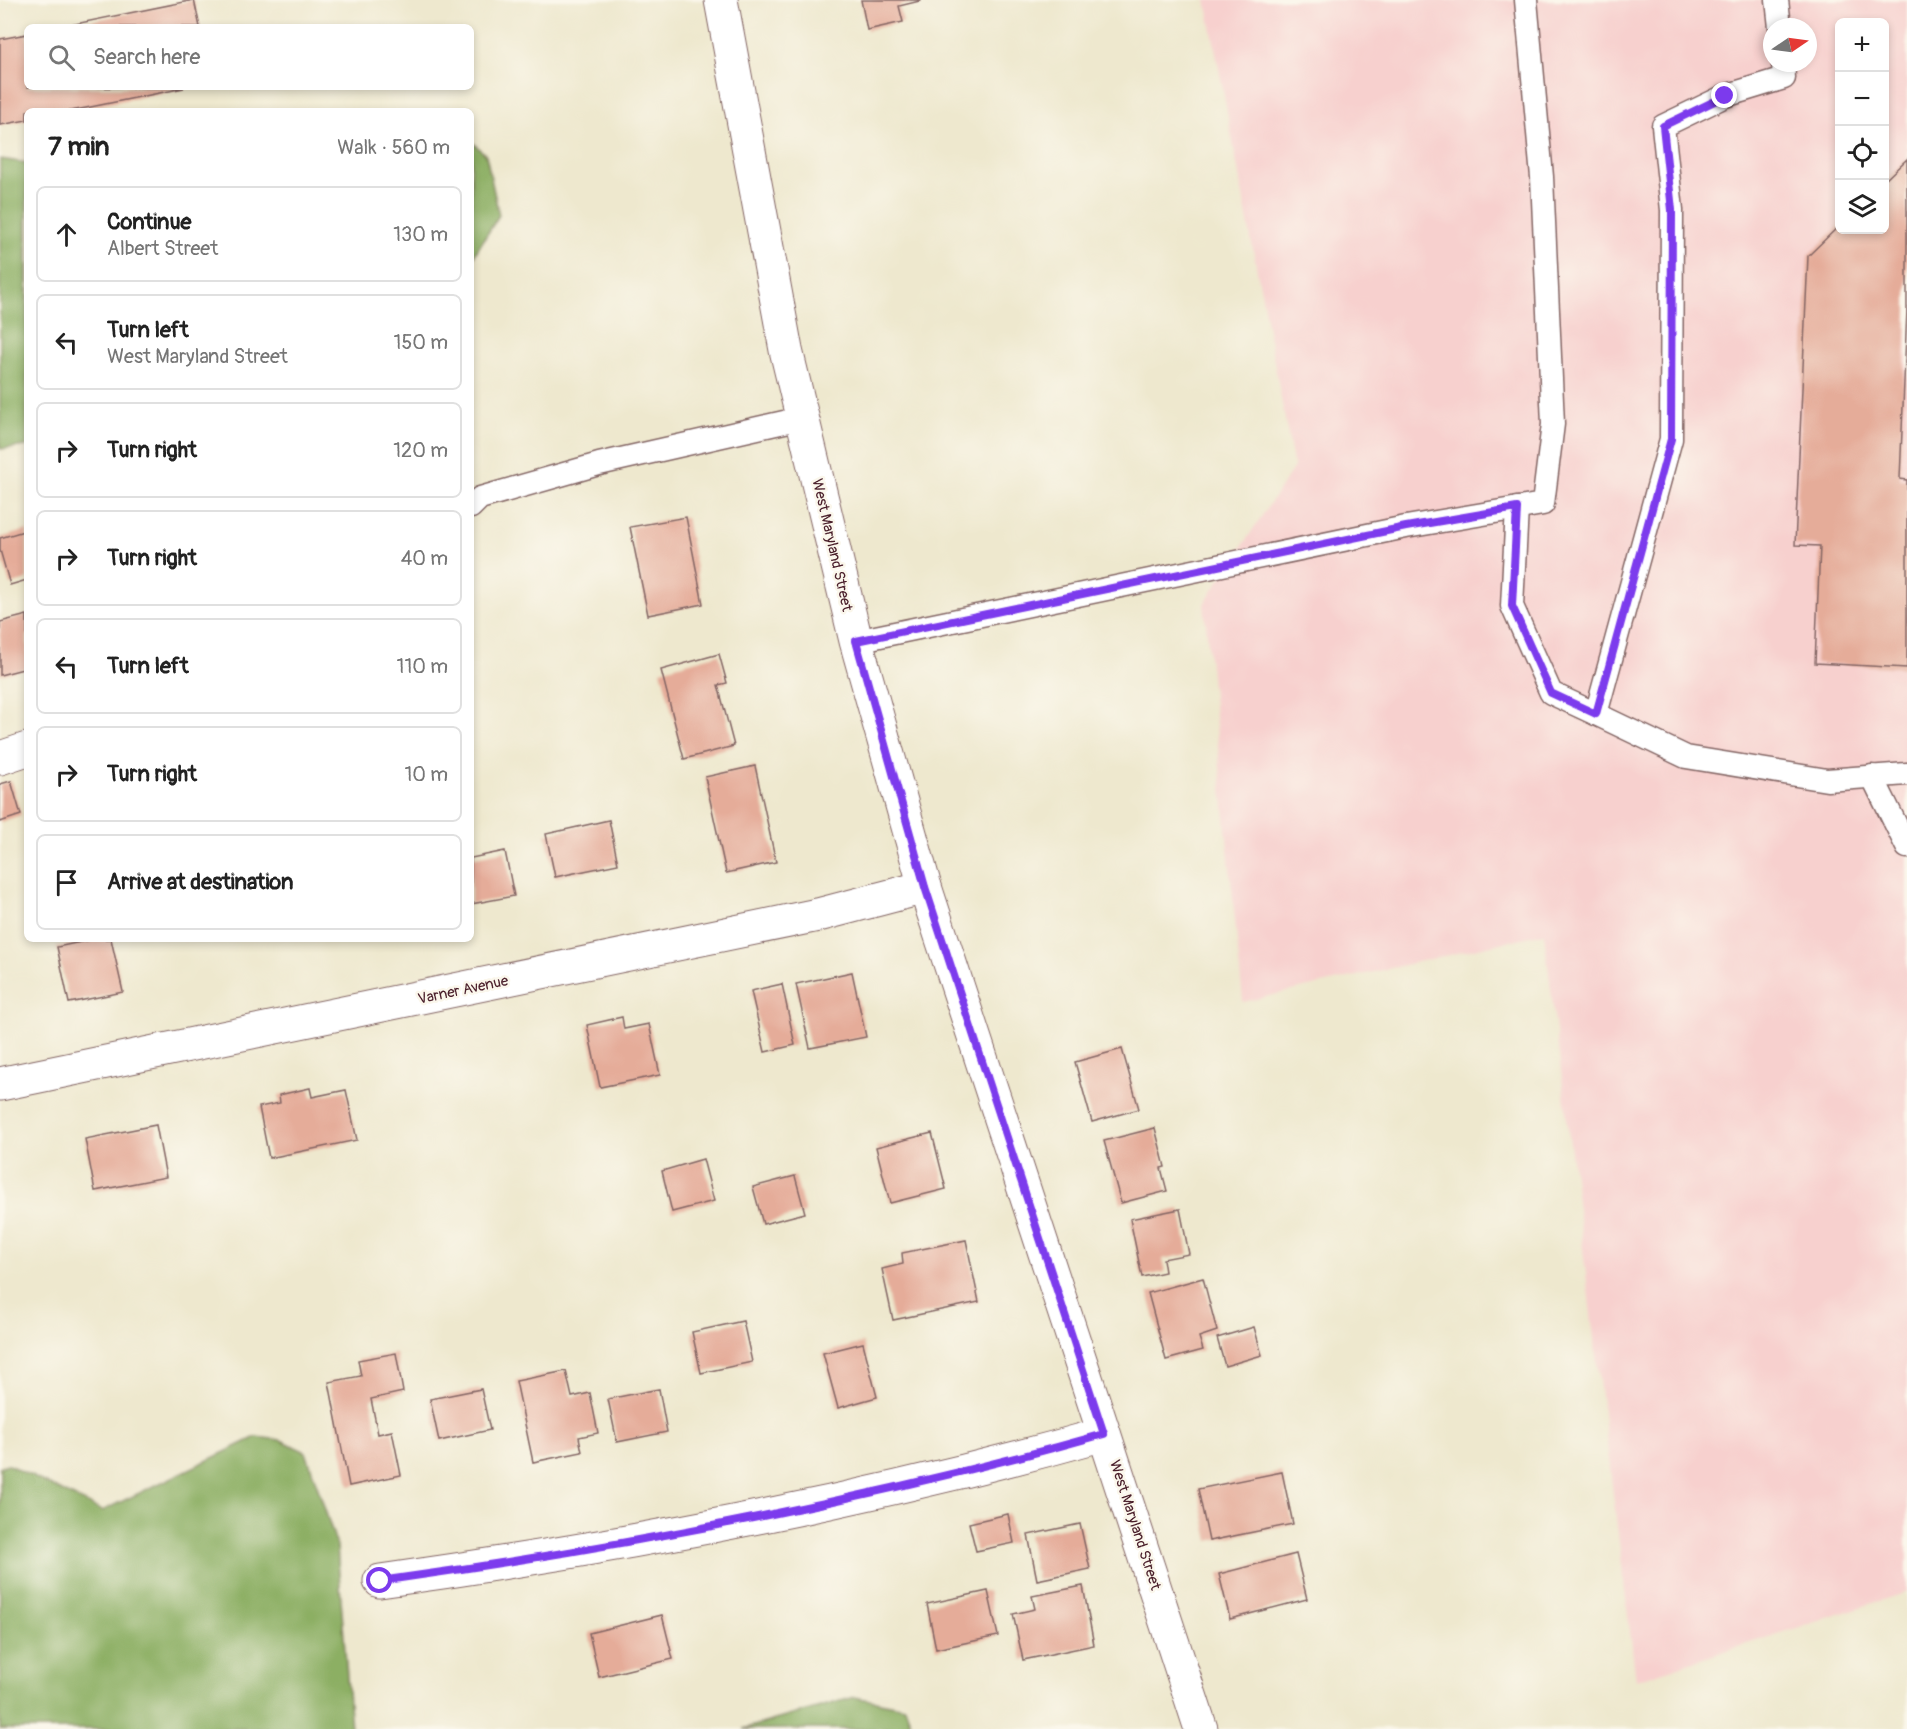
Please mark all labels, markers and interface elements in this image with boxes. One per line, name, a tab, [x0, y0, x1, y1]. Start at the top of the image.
north arrow	[1763, 18, 1817, 72]
map controls	[1835, 18, 1889, 234]
button: +	[1835, 18, 1889, 72]
search box	[24, 24, 474, 90]
icon: search	[45, 41, 78, 74]
text: Search here	[93, 43, 200, 71]
button: −	[1835, 72, 1889, 126]
route end	[1711, 82, 1737, 108]
button: locate	[1835, 126, 1889, 180]
text: 7 min	[48, 131, 110, 163]
text: Walk · 560 m	[337, 135, 450, 160]
button: layers	[1835, 180, 1889, 234]
text: Continue	[107, 208, 191, 236]
icon: ahead	[50, 218, 83, 251]
text: 130 m	[393, 222, 448, 247]
text: Albert Street	[107, 236, 218, 261]
text: Turn left	[107, 316, 189, 344]
icon: left	[50, 326, 83, 359]
text: 150 m	[394, 330, 448, 355]
text: West Maryland Street	[107, 344, 288, 369]
icon: right	[50, 434, 83, 467]
text: Turn right	[107, 436, 197, 464]
text: 120 m	[393, 438, 448, 463]
street label: West Maryland Street	[807, 477, 857, 614]
icon: right	[50, 542, 83, 575]
text: Turn right	[107, 544, 197, 572]
text: 40 m	[401, 546, 448, 571]
icon: left	[50, 650, 83, 683]
text: Turn left	[107, 652, 189, 680]
text: 110 m	[397, 654, 448, 679]
icon: right	[50, 758, 83, 791]
text: Turn right	[107, 760, 197, 788]
text: 10 m	[404, 762, 448, 787]
icon: arrive	[50, 866, 83, 899]
text: Arrive at destination	[107, 868, 293, 896]
street label: Varner Avenue	[416, 971, 511, 1009]
street label: West Maryland Street	[1105, 1458, 1165, 1593]
route start	[366, 1567, 392, 1593]

